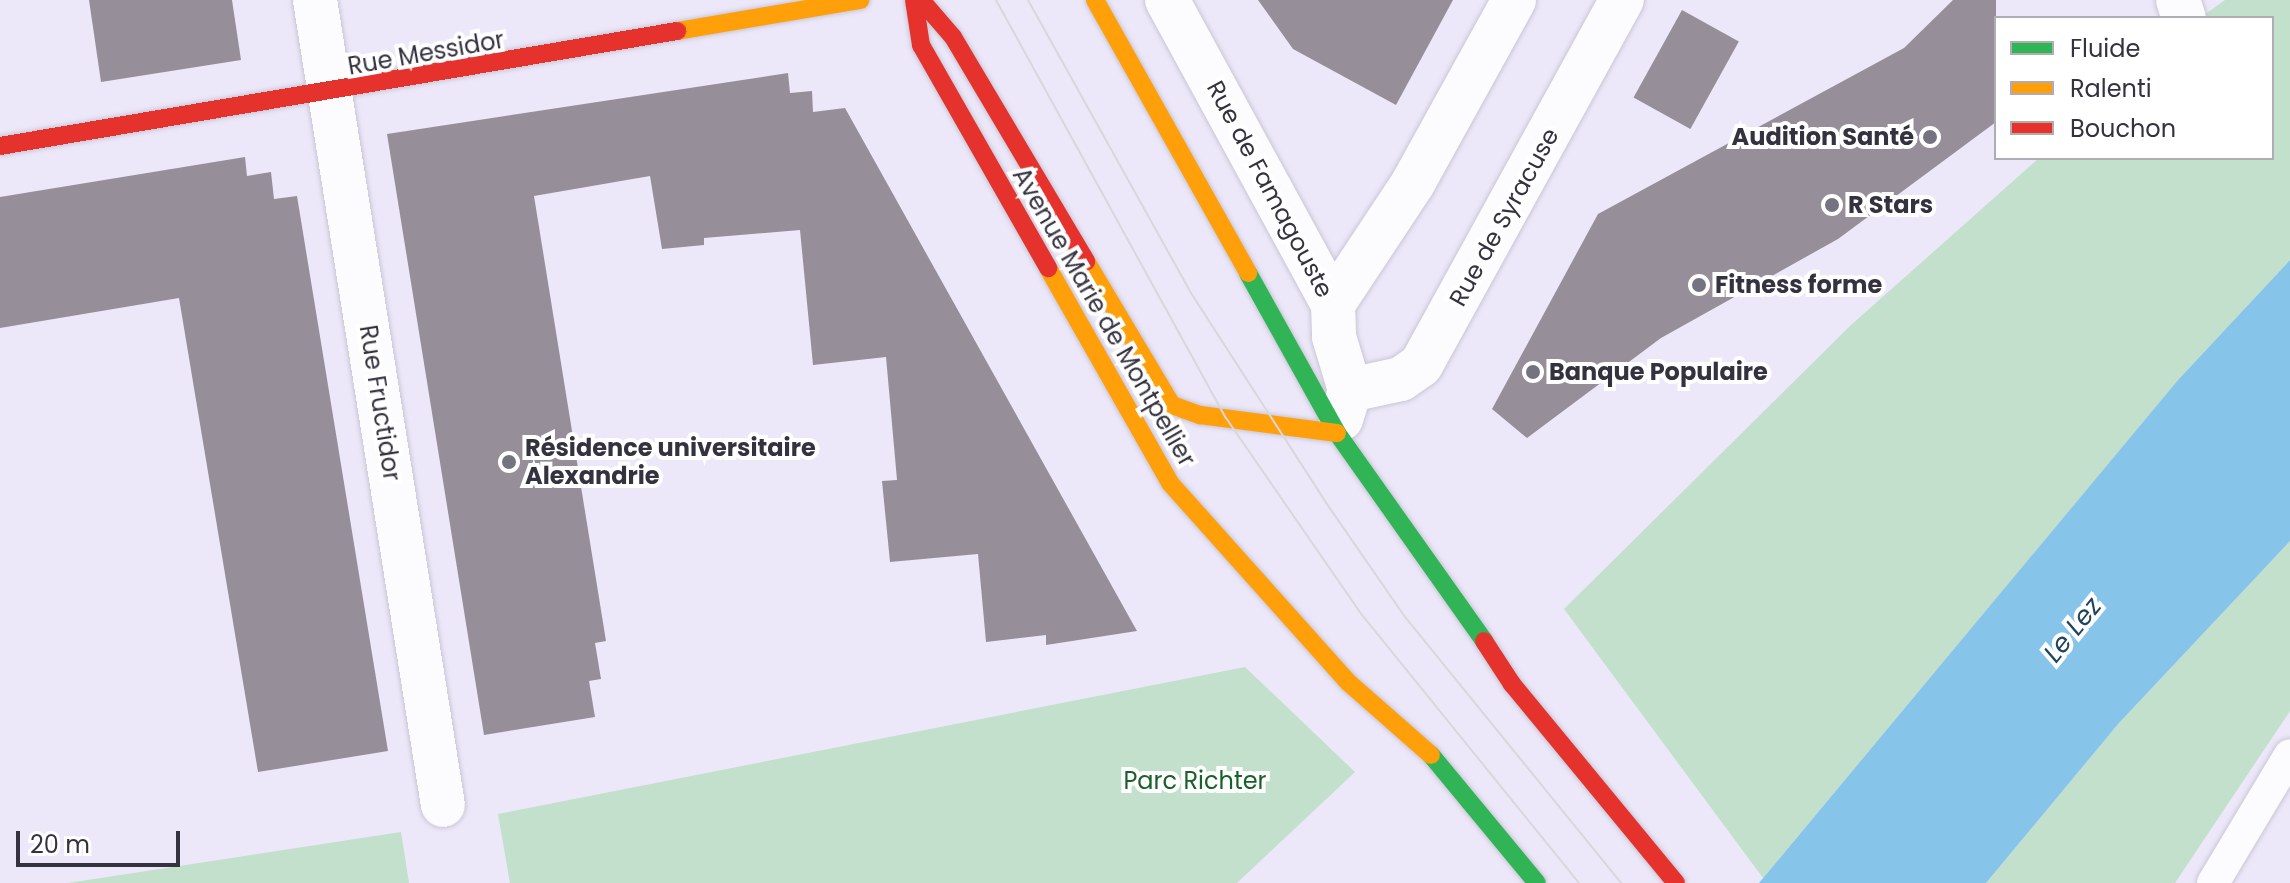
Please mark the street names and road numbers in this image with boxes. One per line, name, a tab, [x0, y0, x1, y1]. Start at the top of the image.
street label: Rue Messidor	[346, 25, 506, 81]
street label: Rue de Famagouste	[1201, 76, 1339, 302]
street label: Rue de Syracuse	[1443, 123, 1565, 311]
street label: Avenue Marie de Montpellier	[1007, 163, 1201, 471]
street label: Rue Fructidor	[353, 323, 407, 483]

